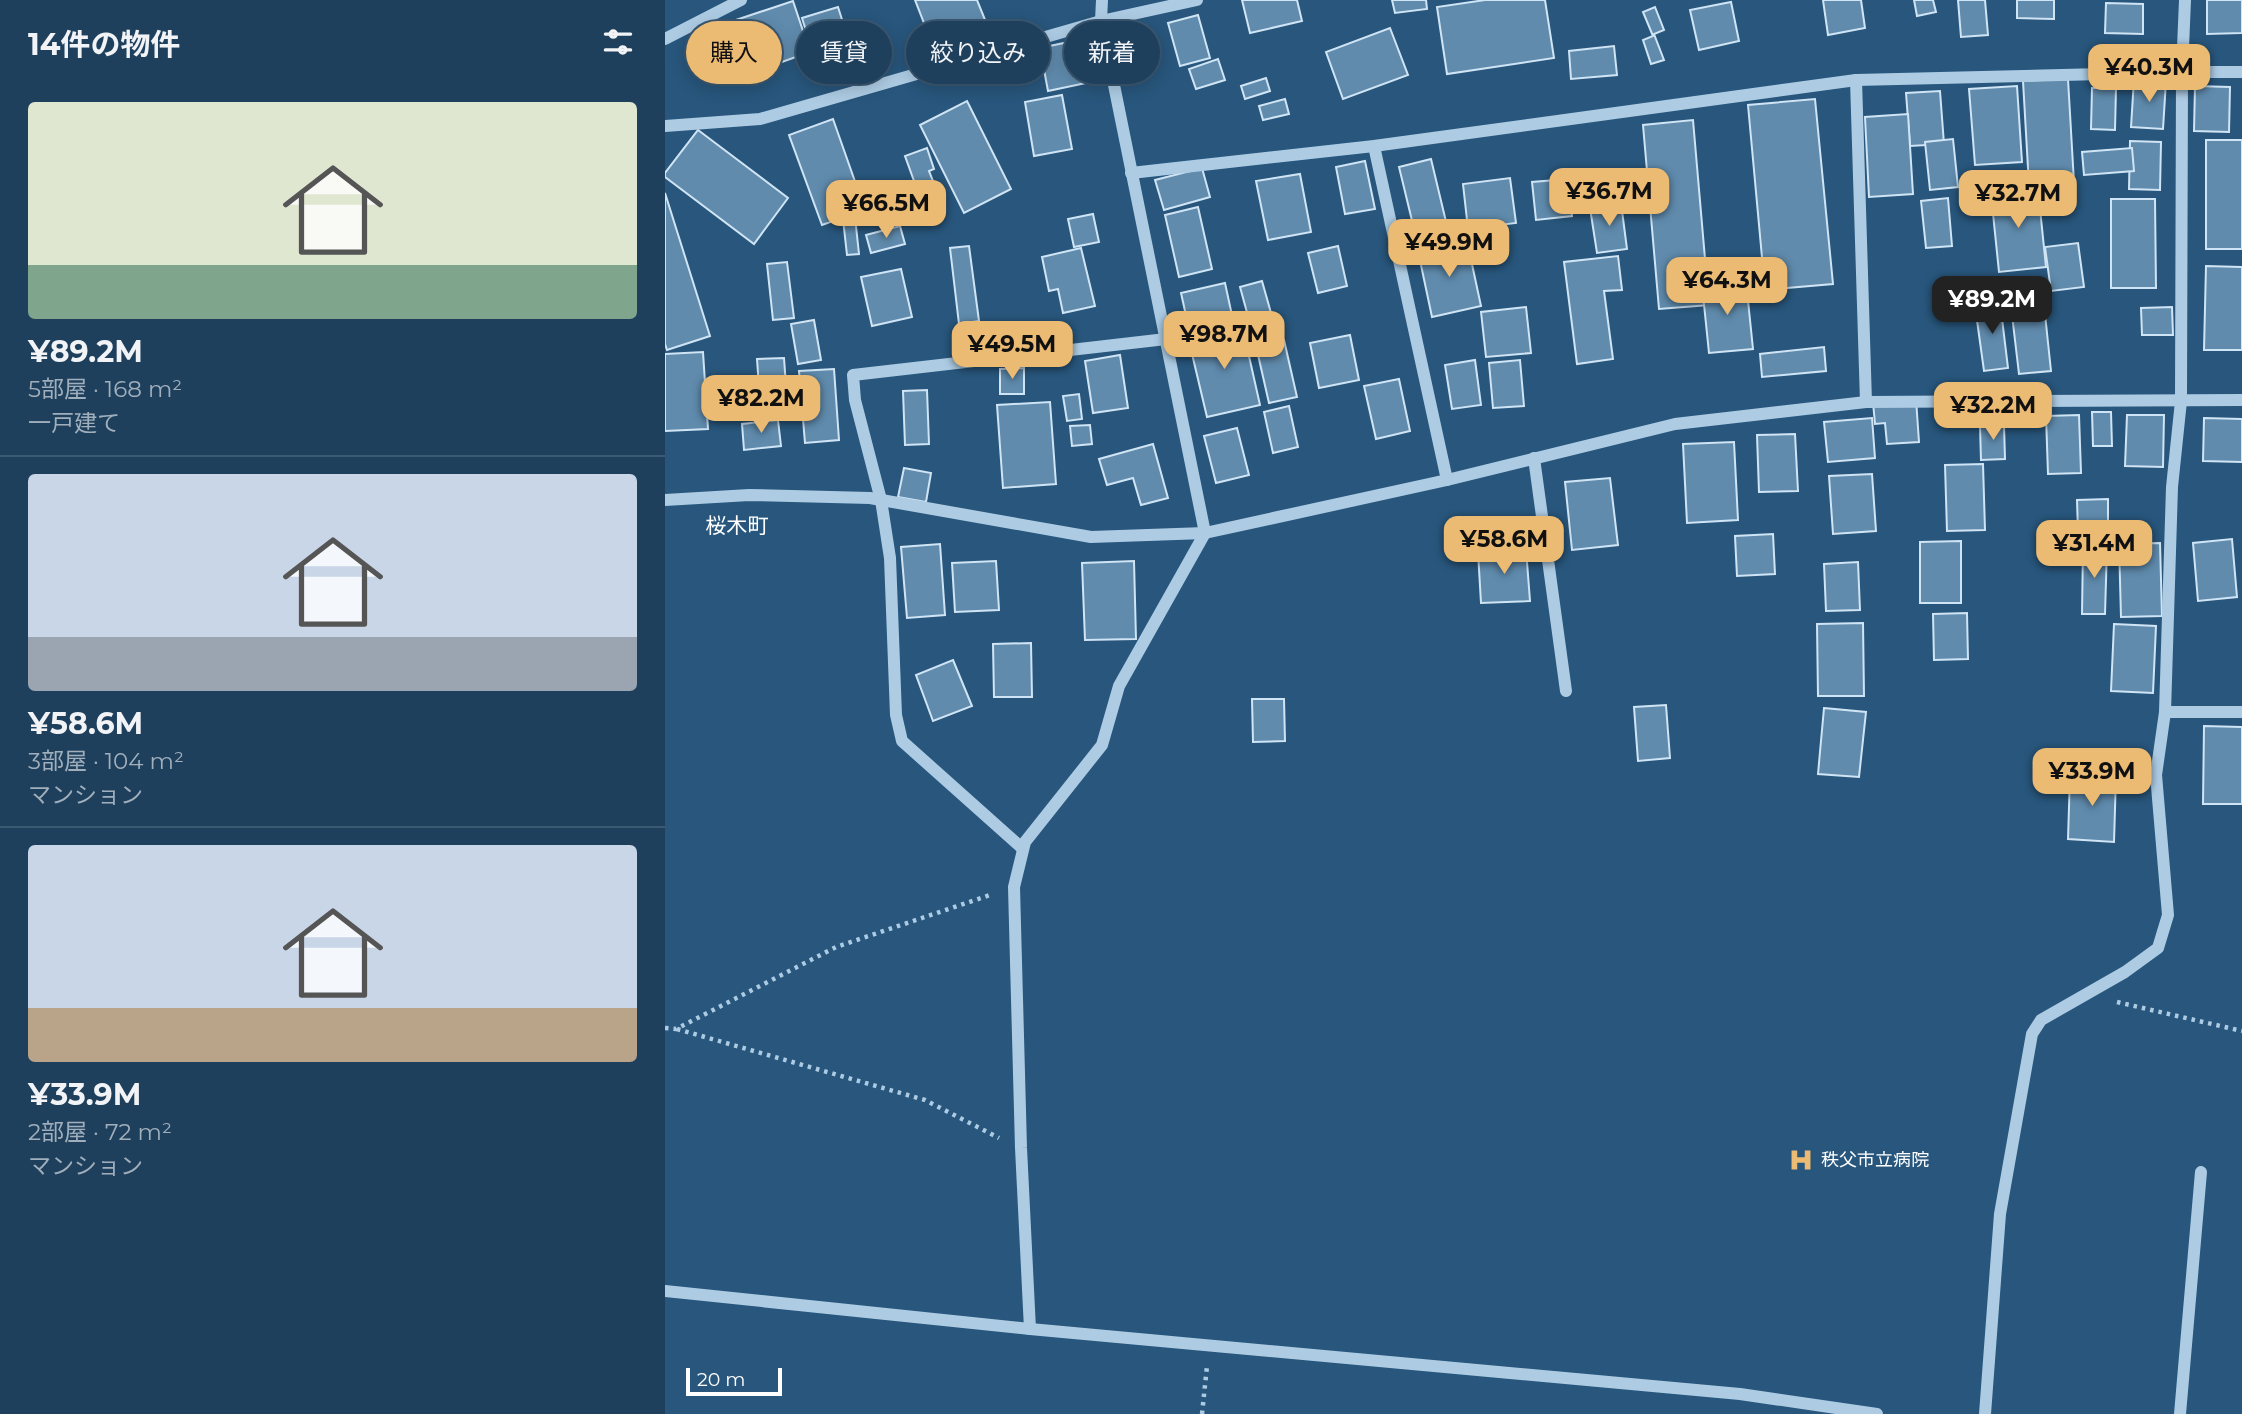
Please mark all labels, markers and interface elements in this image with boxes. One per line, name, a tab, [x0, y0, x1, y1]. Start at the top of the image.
chip: 購入	[686, 21, 782, 84]
chip: 賃貸	[796, 21, 892, 84]
chip: 絞り込み	[906, 21, 1050, 84]
chip: 新着	[1064, 21, 1160, 84]
icon: filters	[599, 23, 637, 61]
text: 14件の物件	[28, 26, 180, 63]
pin: ¥40.3M	[2092, 44, 2206, 104]
text: ¥40.3M	[2104, 53, 2194, 81]
icon: home	[270, 147, 396, 273]
pin: ¥36.7M	[1552, 168, 1666, 228]
pin: ¥32.7M	[1961, 170, 2075, 230]
text: ¥36.7M	[1565, 177, 1653, 205]
text: ¥32.7M	[1975, 179, 2061, 207]
pin: ¥66.5M	[829, 180, 943, 240]
text: ¥66.5M	[842, 189, 930, 217]
pin: ¥49.9M	[1392, 219, 1506, 279]
text: ¥49.9M	[1404, 228, 1494, 256]
pin: ¥64.3M	[1670, 258, 1784, 317]
text: ¥64.3M	[1682, 266, 1772, 294]
pin: ¥89.2M	[1935, 276, 2049, 336]
text: ¥89.2M	[1948, 285, 2036, 313]
pin: ¥98.7M	[1167, 312, 1281, 371]
text: ¥98.7M	[1180, 320, 1268, 348]
pin: ¥49.5M	[955, 322, 1069, 381]
text: ¥49.5M	[968, 330, 1056, 358]
text: ¥89.2M	[28, 333, 143, 370]
text: 5部屋 · 168 m²	[28, 375, 182, 403]
pin: ¥82.2M	[704, 376, 818, 435]
pin: ¥32.2M	[1936, 382, 2050, 442]
text: ¥82.2M	[717, 384, 805, 412]
text: ¥32.2M	[1950, 391, 2036, 419]
text: 一戸建て	[28, 409, 120, 437]
district label: 桜木町	[706, 513, 769, 538]
pin: ¥58.6M	[1447, 516, 1561, 576]
icon: home	[270, 519, 396, 645]
pin: ¥31.4M	[2037, 520, 2151, 580]
text: ¥58.6M	[1460, 525, 1548, 553]
text: ¥31.4M	[2052, 529, 2136, 557]
text: ¥58.6M	[28, 705, 143, 742]
text: 3部屋 · 104 m²	[28, 747, 184, 775]
pin: ¥33.9M	[2035, 748, 2149, 808]
text: ¥33.9M	[2049, 757, 2135, 785]
text: マンション	[28, 781, 143, 809]
icon: home	[270, 890, 396, 1016]
text: ¥33.9M	[28, 1076, 141, 1113]
text: 2部屋 · 72 m²	[28, 1118, 172, 1146]
hospital icon: 秩父市立病院	[1787, 1146, 1815, 1174]
place label: 秩父市立病院	[1821, 1149, 1929, 1171]
text: マンション	[28, 1152, 143, 1180]
scale bar	[686, 1365, 782, 1397]
text: 20 m	[697, 1368, 745, 1391]

